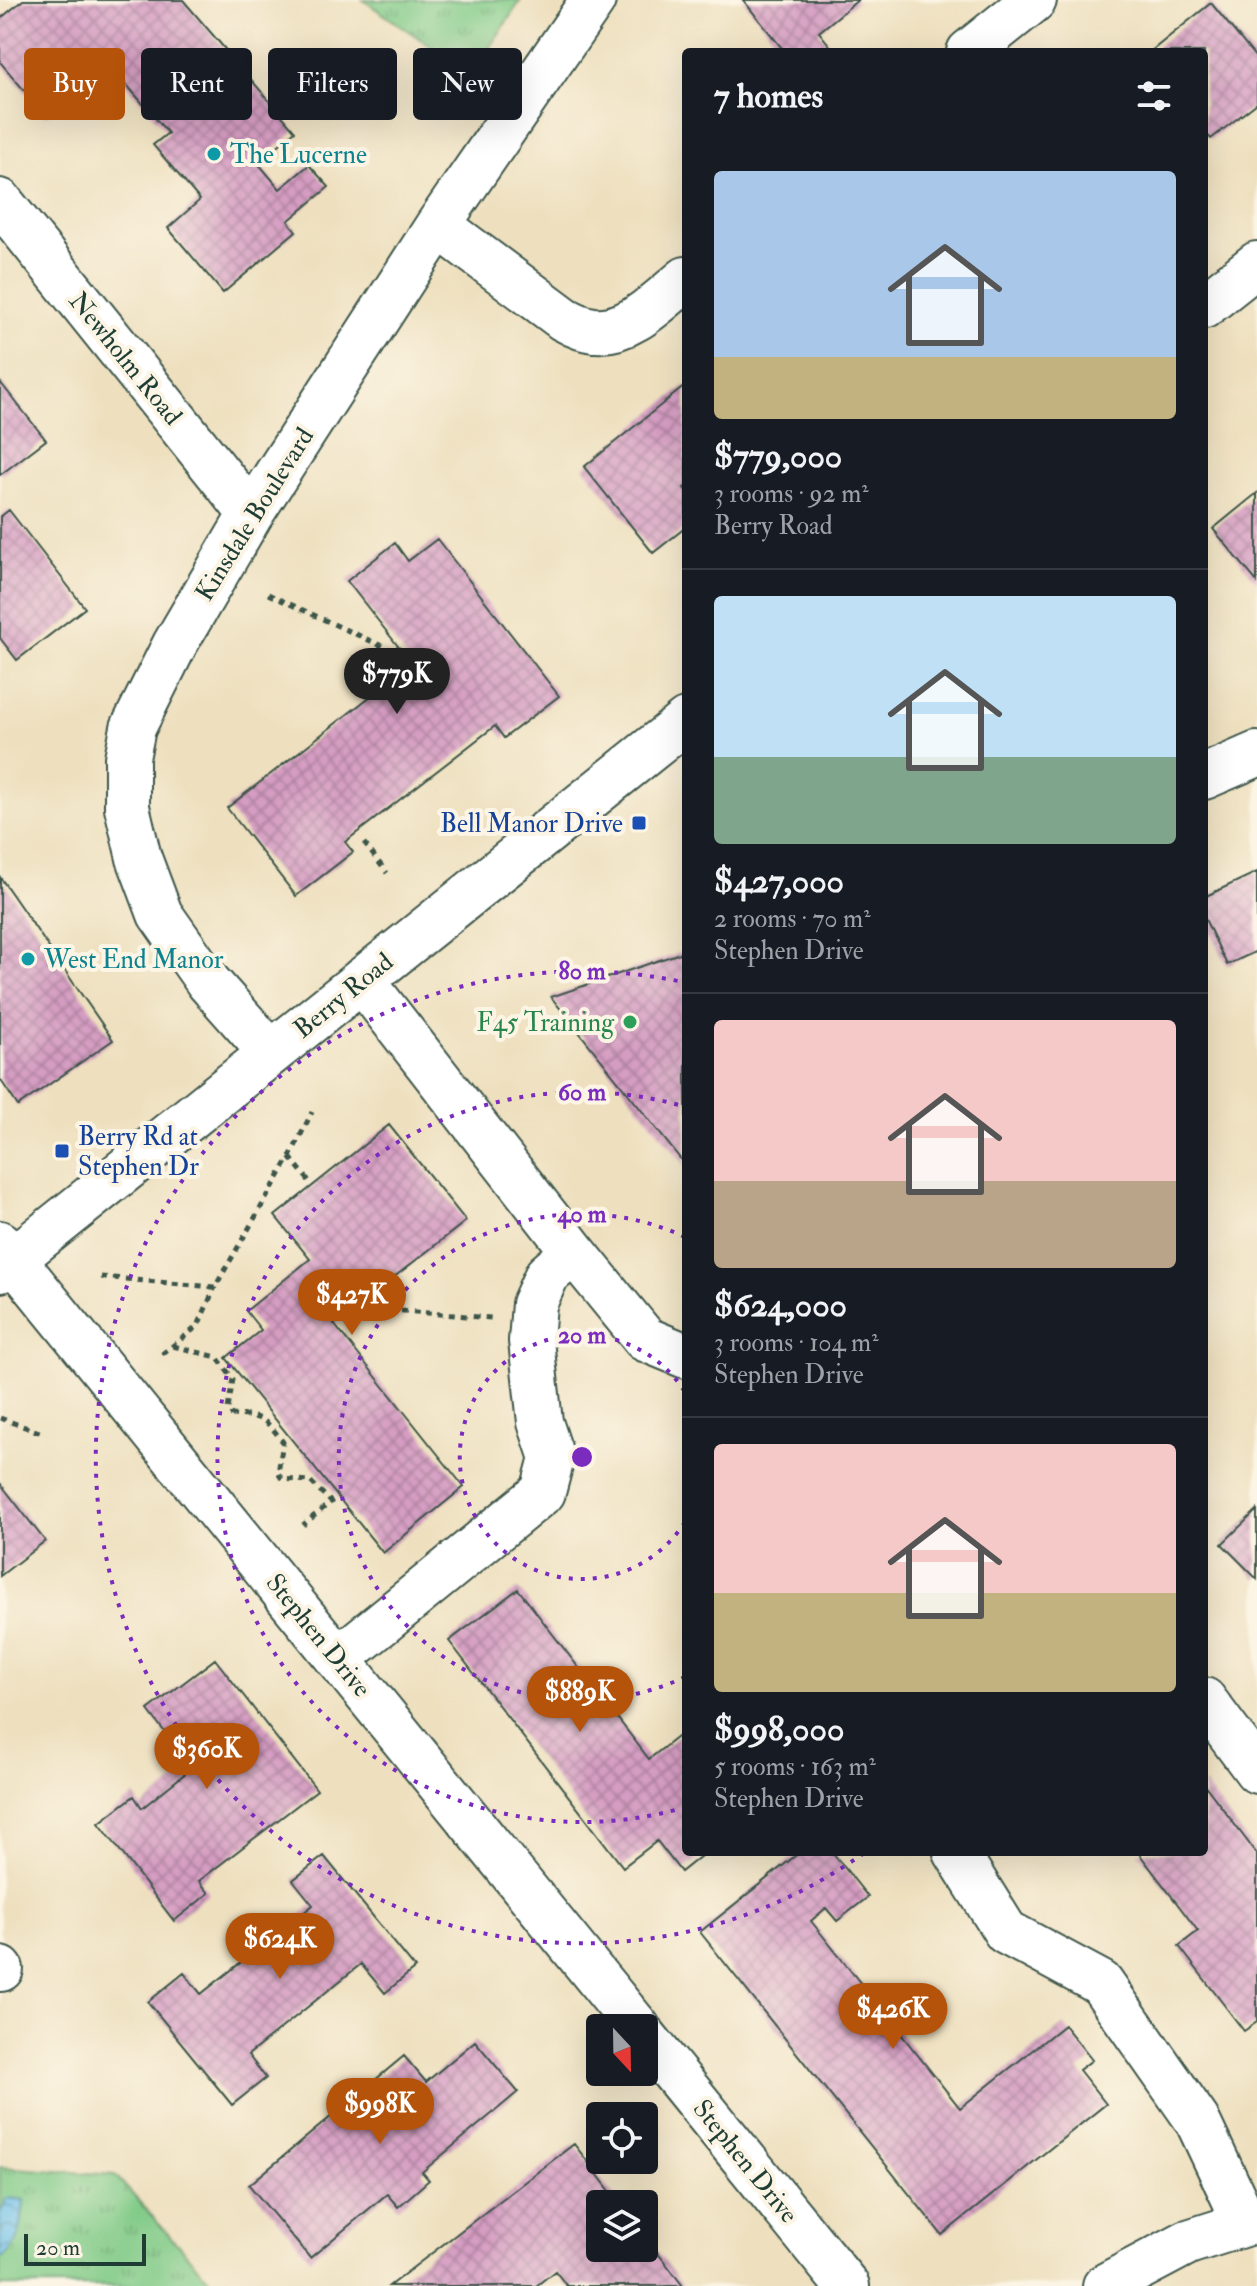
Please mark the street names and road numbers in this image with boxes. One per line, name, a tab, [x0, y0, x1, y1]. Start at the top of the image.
street label: Newholm Road	[62, 286, 189, 432]
street label: Kinsdale Boulevard	[189, 422, 321, 607]
street label: Berry Road	[287, 946, 400, 1046]
street label: Stephen Drive	[258, 1567, 378, 1705]
street label: Stephen Drive	[685, 2093, 805, 2231]

